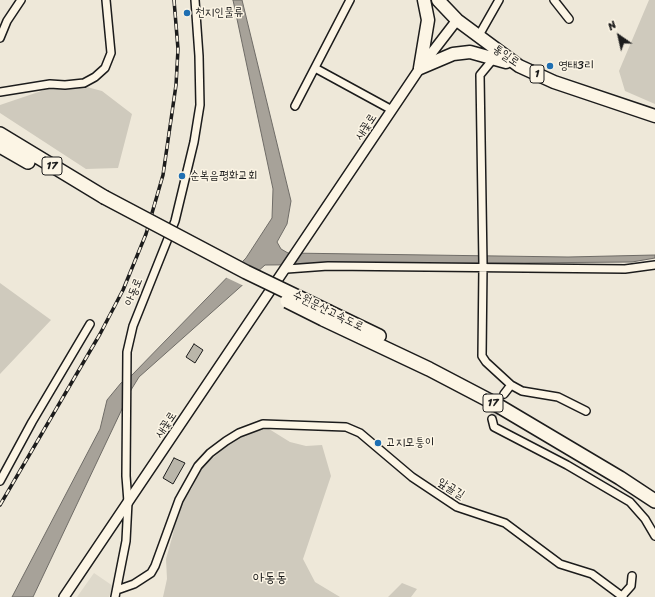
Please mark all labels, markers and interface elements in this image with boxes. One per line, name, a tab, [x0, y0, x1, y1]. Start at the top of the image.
place label: 천지인물류	[195, 6, 243, 20]
marker: 천지인물류	[182, 8, 192, 18]
north arrow	[599, 16, 639, 56]
text: N	[604, 16, 620, 36]
street label: 통일로	[490, 42, 522, 70]
place label: 영태3리	[558, 59, 594, 73]
marker: 영태3리	[545, 61, 555, 71]
road number: 1	[530, 65, 544, 83]
street label: 새꽃로	[352, 111, 380, 143]
road number: 17	[42, 157, 62, 175]
place label: 순복음평화교회	[190, 169, 258, 183]
marker: 순복음평화교회	[177, 171, 187, 181]
street label: 아동로	[122, 276, 146, 308]
street label: 수원문산고속도로	[290, 288, 366, 334]
road number: 17	[483, 394, 503, 412]
street label: 새꽃로	[152, 409, 180, 441]
place label: 고지모퉁이	[386, 436, 434, 450]
marker: 고지모퉁이	[373, 438, 383, 448]
street label: 앞골길	[435, 475, 467, 503]
district label: 아동동	[253, 570, 287, 586]

